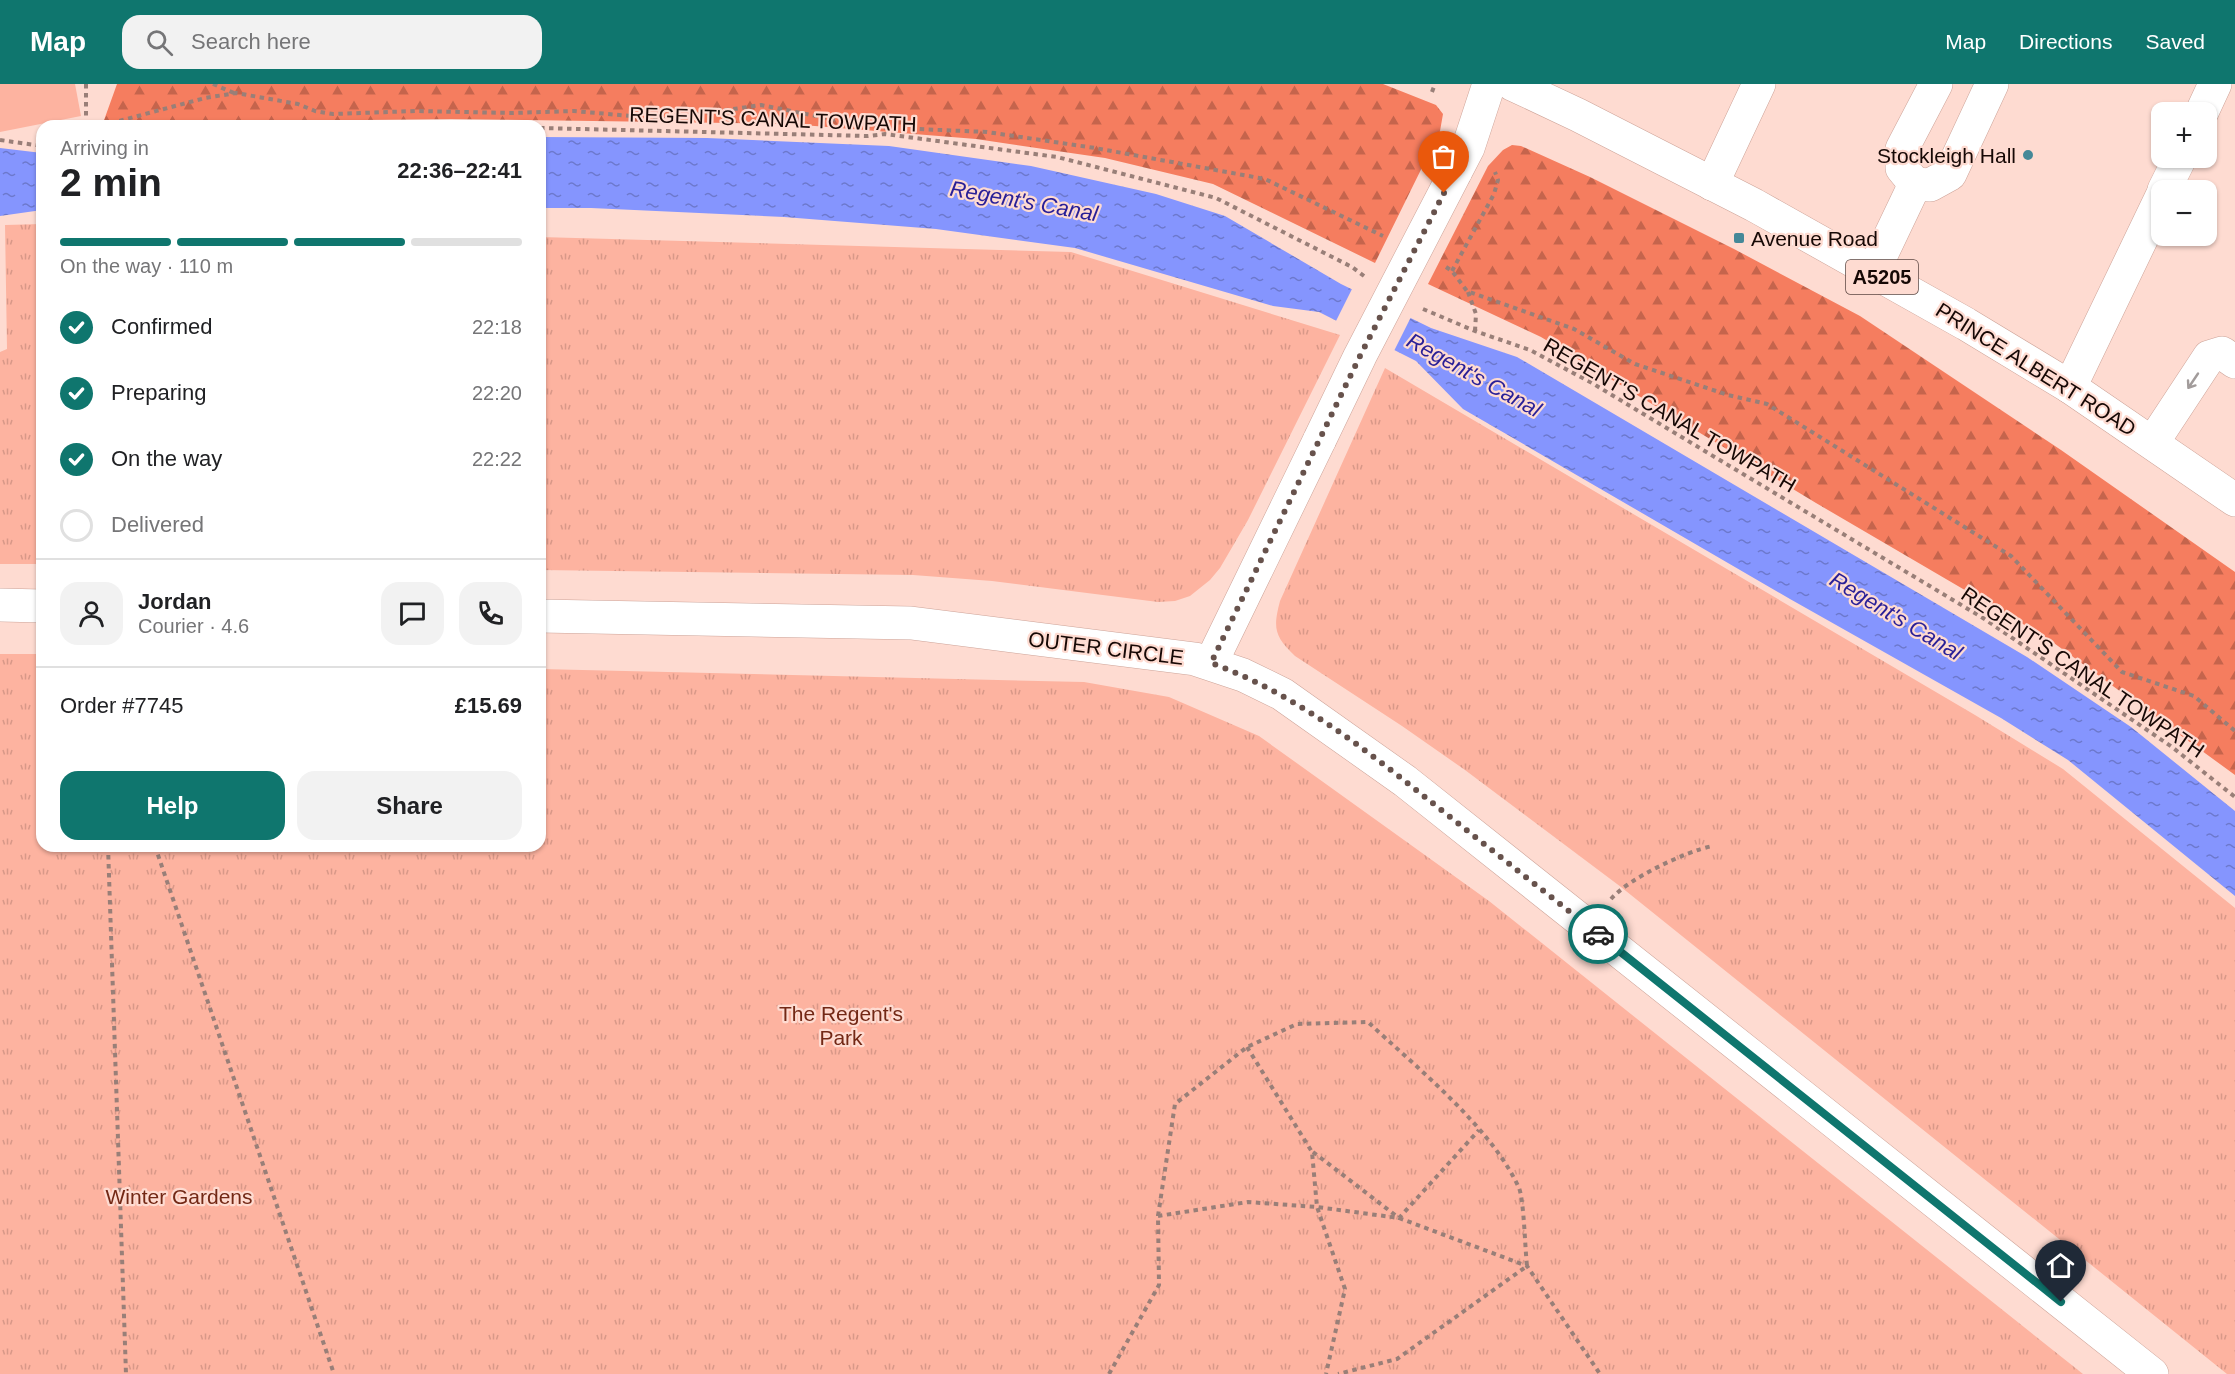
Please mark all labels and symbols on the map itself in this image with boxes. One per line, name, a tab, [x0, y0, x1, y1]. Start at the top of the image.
street label: REGENT'S CANAL TOWPATH	[629, 102, 917, 136]
pin	[1418, 131, 1469, 193]
place label: Stockleigh Hall	[1877, 144, 2016, 167]
marker: Stockleigh Hall	[2021, 148, 2035, 162]
water label: Regent's Canal	[948, 176, 1101, 227]
place label: Avenue Road	[1751, 227, 1878, 250]
marker: Avenue Road	[1732, 231, 1746, 245]
road number: A5205	[1846, 260, 1918, 294]
street label: PRINCE ALBERT ROAD	[1932, 298, 2140, 440]
water label: Regent's Canal	[1402, 328, 1547, 423]
street label: REGENT'S CANAL TOWPATH	[1540, 333, 1800, 497]
one-way arrow	[2187, 373, 2199, 389]
water label: Regent's Canal	[1825, 567, 1968, 666]
street label: REGENT'S CANAL TOWPATH	[1957, 582, 2209, 762]
street label: OUTER CIRCLE	[1027, 627, 1185, 669]
courier	[1568, 904, 1628, 964]
park label: The Regent's Park	[779, 1002, 903, 1049]
park label: Winter Gardens	[105, 1185, 253, 1208]
pin	[2035, 1240, 2086, 1302]

